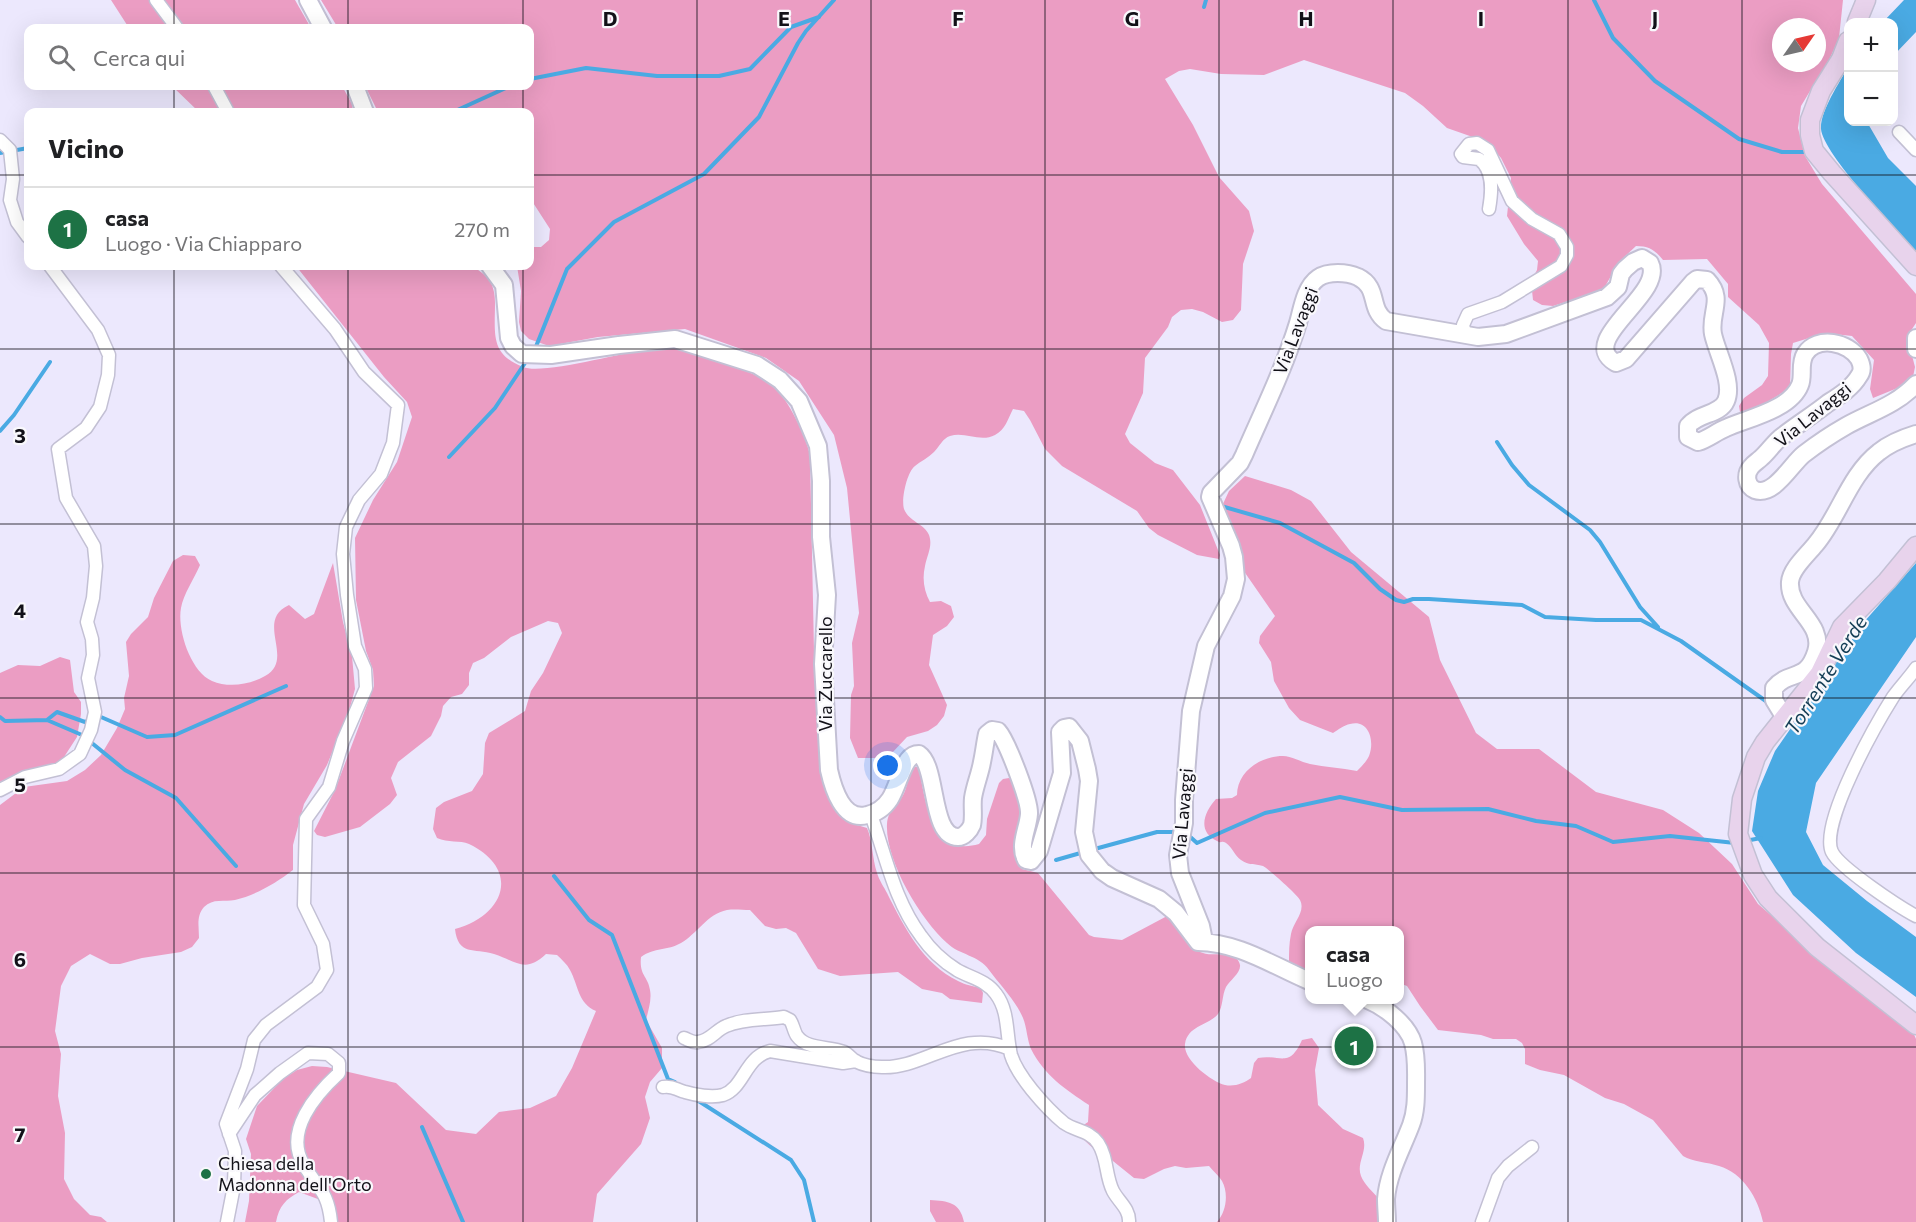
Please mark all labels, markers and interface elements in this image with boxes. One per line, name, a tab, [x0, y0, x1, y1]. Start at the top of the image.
text: D	[603, 6, 617, 30]
text: E	[778, 6, 790, 30]
text: F	[952, 6, 964, 30]
text: G	[1125, 6, 1139, 30]
text: H	[1299, 6, 1314, 30]
text: I	[1478, 6, 1484, 30]
text: J	[1652, 6, 1658, 30]
north arrow	[1772, 18, 1826, 72]
map controls	[1844, 18, 1898, 126]
button: +	[1844, 18, 1898, 72]
search box	[24, 24, 534, 90]
icon: search	[45, 41, 78, 74]
text: Cerca qui	[93, 44, 185, 71]
button: −	[1844, 72, 1898, 126]
text: Vicino	[48, 132, 124, 163]
text: casa	[105, 204, 149, 231]
text: 1	[63, 217, 72, 241]
text: 270 m	[454, 217, 510, 241]
text: Luogo · Via Chiapparo	[105, 231, 302, 255]
street label: Via Lavaggi	[1268, 284, 1322, 378]
street label: Via Lavaggi	[1770, 377, 1855, 452]
text: 3	[14, 423, 26, 447]
text: 4	[14, 598, 26, 622]
water label: Torrente Verde	[1779, 610, 1872, 739]
street label: Via Zuccarello	[814, 616, 836, 732]
your location	[873, 751, 902, 780]
street label: Via Lavaggi	[1167, 767, 1197, 861]
text: 5	[14, 772, 26, 796]
popup	[1305, 926, 1404, 1004]
text: casa	[1326, 940, 1370, 967]
text: 6	[14, 947, 26, 971]
text: Luogo	[1326, 967, 1383, 991]
pin: 1	[1334, 1024, 1374, 1068]
text: 7	[15, 1122, 26, 1146]
place label: Chiesa della Madonna dell'Orto	[218, 1152, 372, 1195]
marker: Chiesa della Madonna dell'Orto	[199, 1167, 213, 1181]

